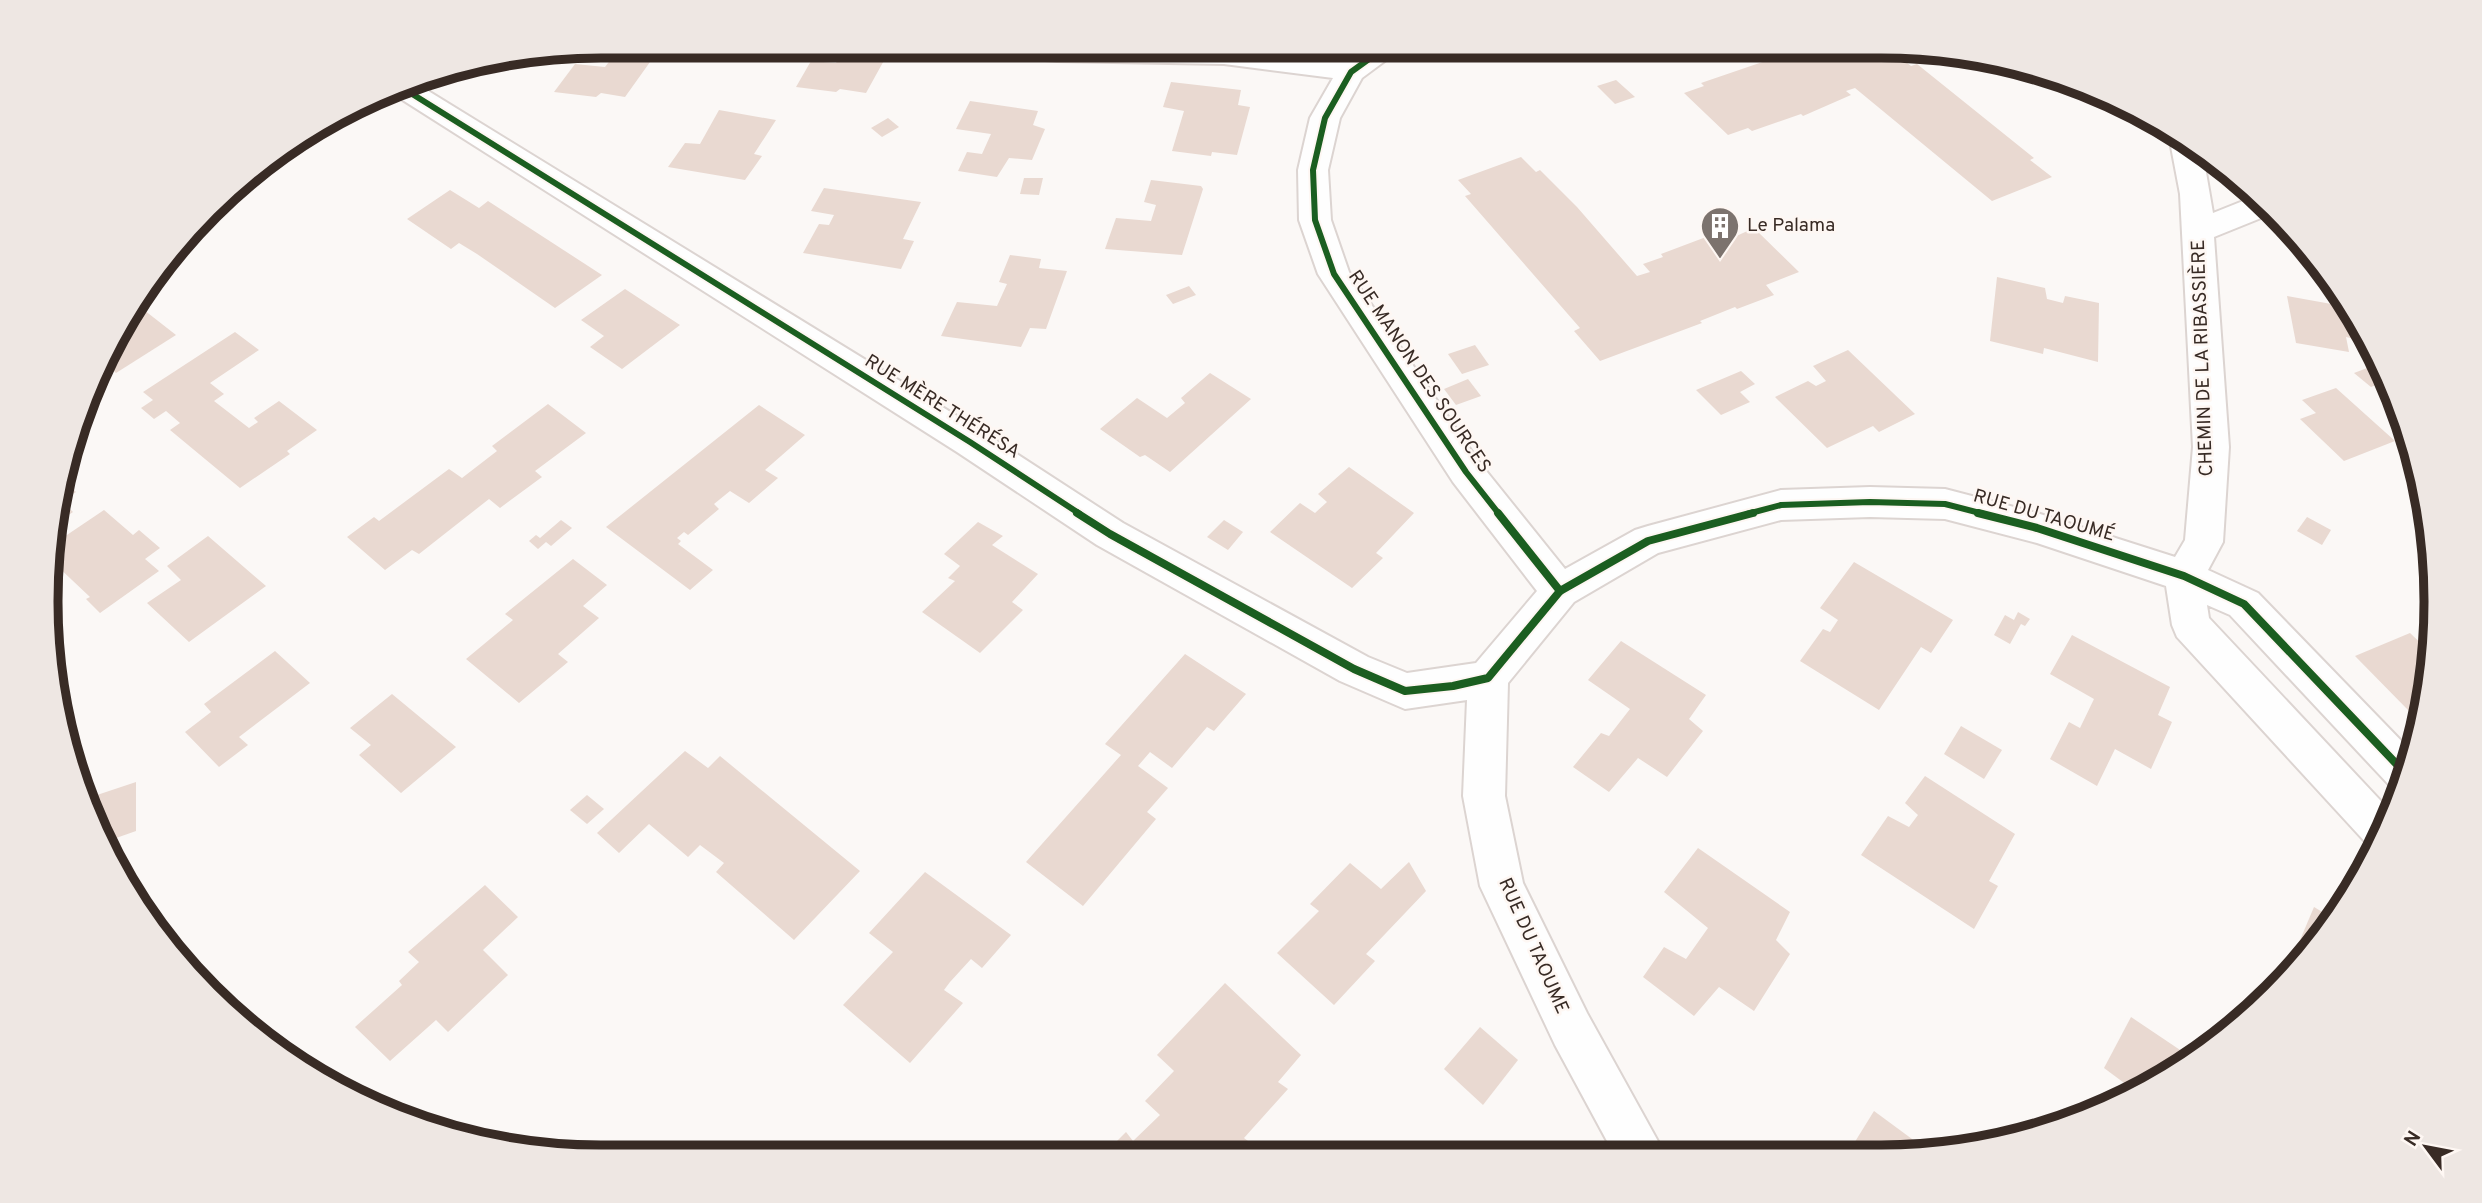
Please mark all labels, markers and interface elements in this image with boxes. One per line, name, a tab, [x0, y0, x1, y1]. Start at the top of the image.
building icon: Le Palama	[1699, 205, 1741, 260]
place label: Le Palama	[1747, 214, 1835, 238]
street label: CHEMIN DE LA RIBASSIÈRE	[2186, 239, 2219, 477]
street label: RUE MANON DES SOURCES	[1342, 266, 1496, 478]
street label: RUE MÈRE THÉRÉSA	[860, 349, 1025, 464]
street label: RUE DU TAOUMÉ	[1970, 483, 2118, 548]
street label: RUE DU TAOUME	[1492, 874, 1574, 1018]
north arrow	[2391, 1112, 2461, 1182]
text: N	[2399, 1127, 2427, 1151]

